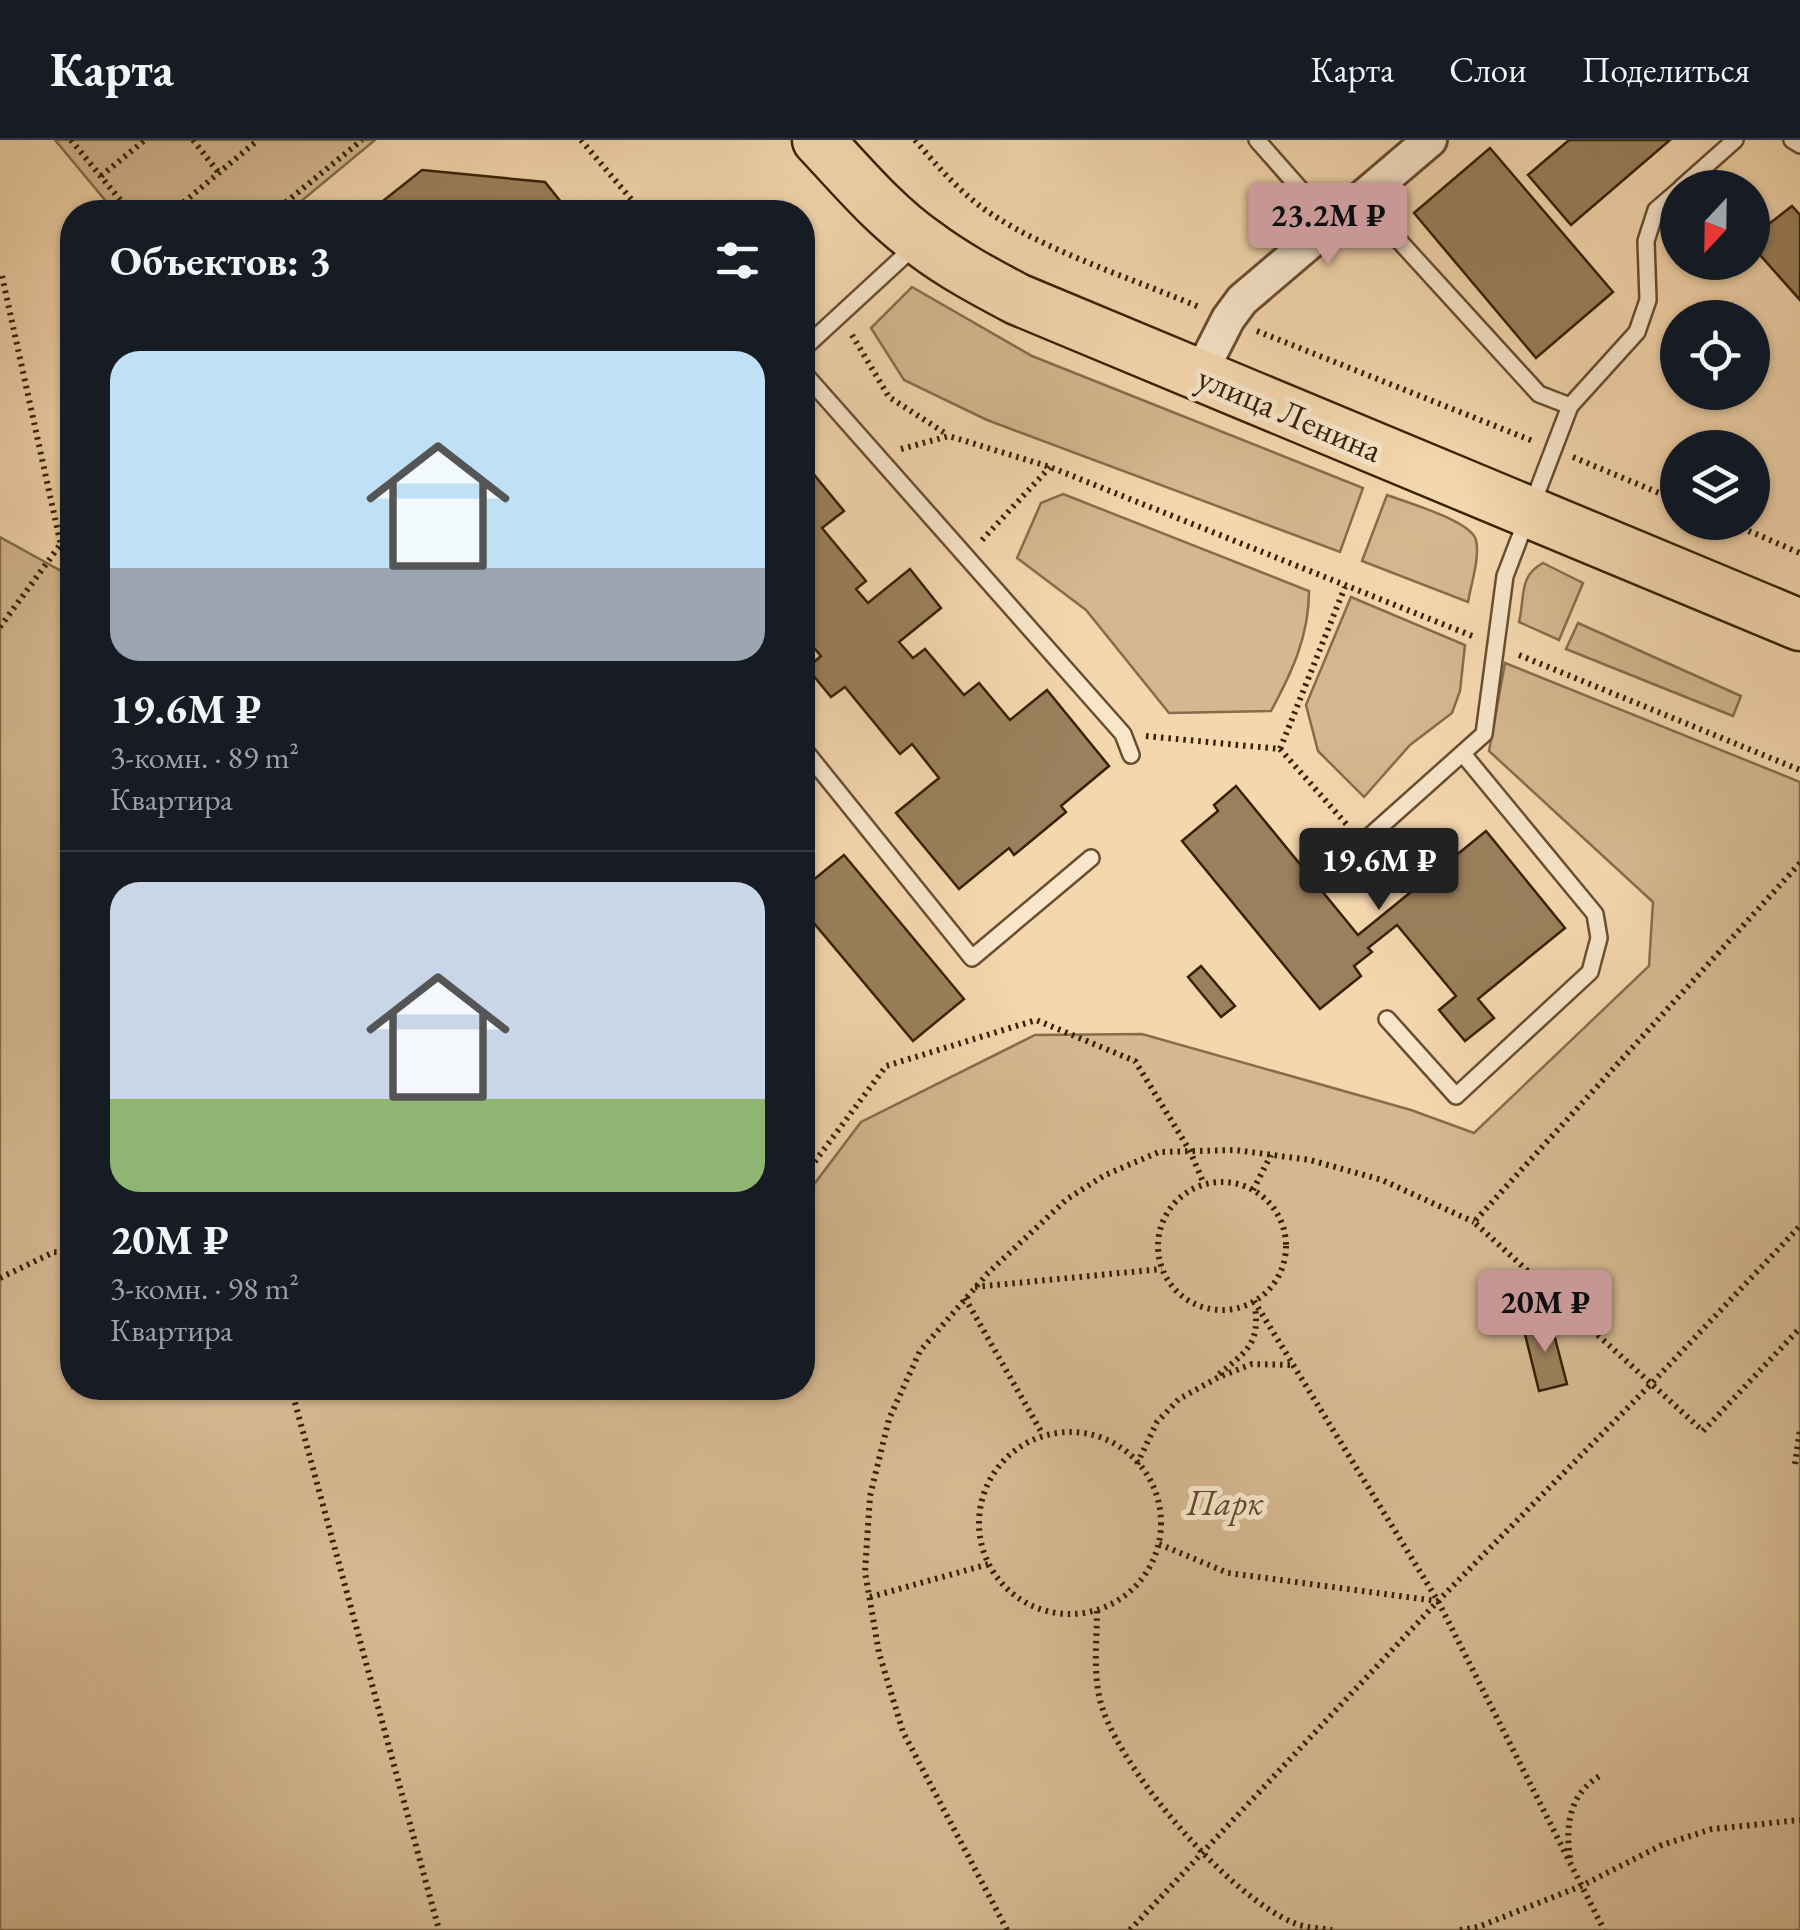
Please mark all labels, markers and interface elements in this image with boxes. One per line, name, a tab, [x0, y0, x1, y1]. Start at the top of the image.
text: Карта	[50, 38, 174, 100]
text: Карта	[1311, 47, 1394, 92]
text: Слои	[1449, 47, 1527, 92]
text: Поделиться	[1582, 47, 1750, 92]
north arrow	[1660, 170, 1770, 280]
map controls	[1660, 170, 1770, 540]
pin: 23.2M ₽	[1236, 183, 1420, 268]
text: 23.2M ₽	[1270, 194, 1386, 236]
text: Объектов: 3	[110, 233, 331, 288]
icon: filters	[710, 233, 765, 288]
button: locate	[1660, 300, 1770, 410]
street label: улица Ленина	[1191, 354, 1389, 473]
icon: home	[348, 416, 528, 596]
button: layers	[1660, 430, 1770, 540]
text: 19.6M ₽	[110, 681, 261, 736]
text: 3-комн. · 89 m²	[110, 736, 299, 778]
text: Квартира	[110, 778, 233, 820]
pin: 19.6M ₽	[1287, 828, 1471, 913]
text: 19.6M ₽	[1321, 839, 1437, 881]
icon: home	[348, 947, 528, 1127]
text: 20M ₽	[110, 1212, 229, 1267]
text: 3-комн. · 98 m²	[110, 1267, 299, 1309]
pin: 20M ₽	[1475, 1270, 1615, 1355]
text: 20M ₽	[1500, 1281, 1590, 1323]
text: Квартира	[110, 1309, 233, 1351]
park label: Парк	[1186, 1480, 1264, 1526]

